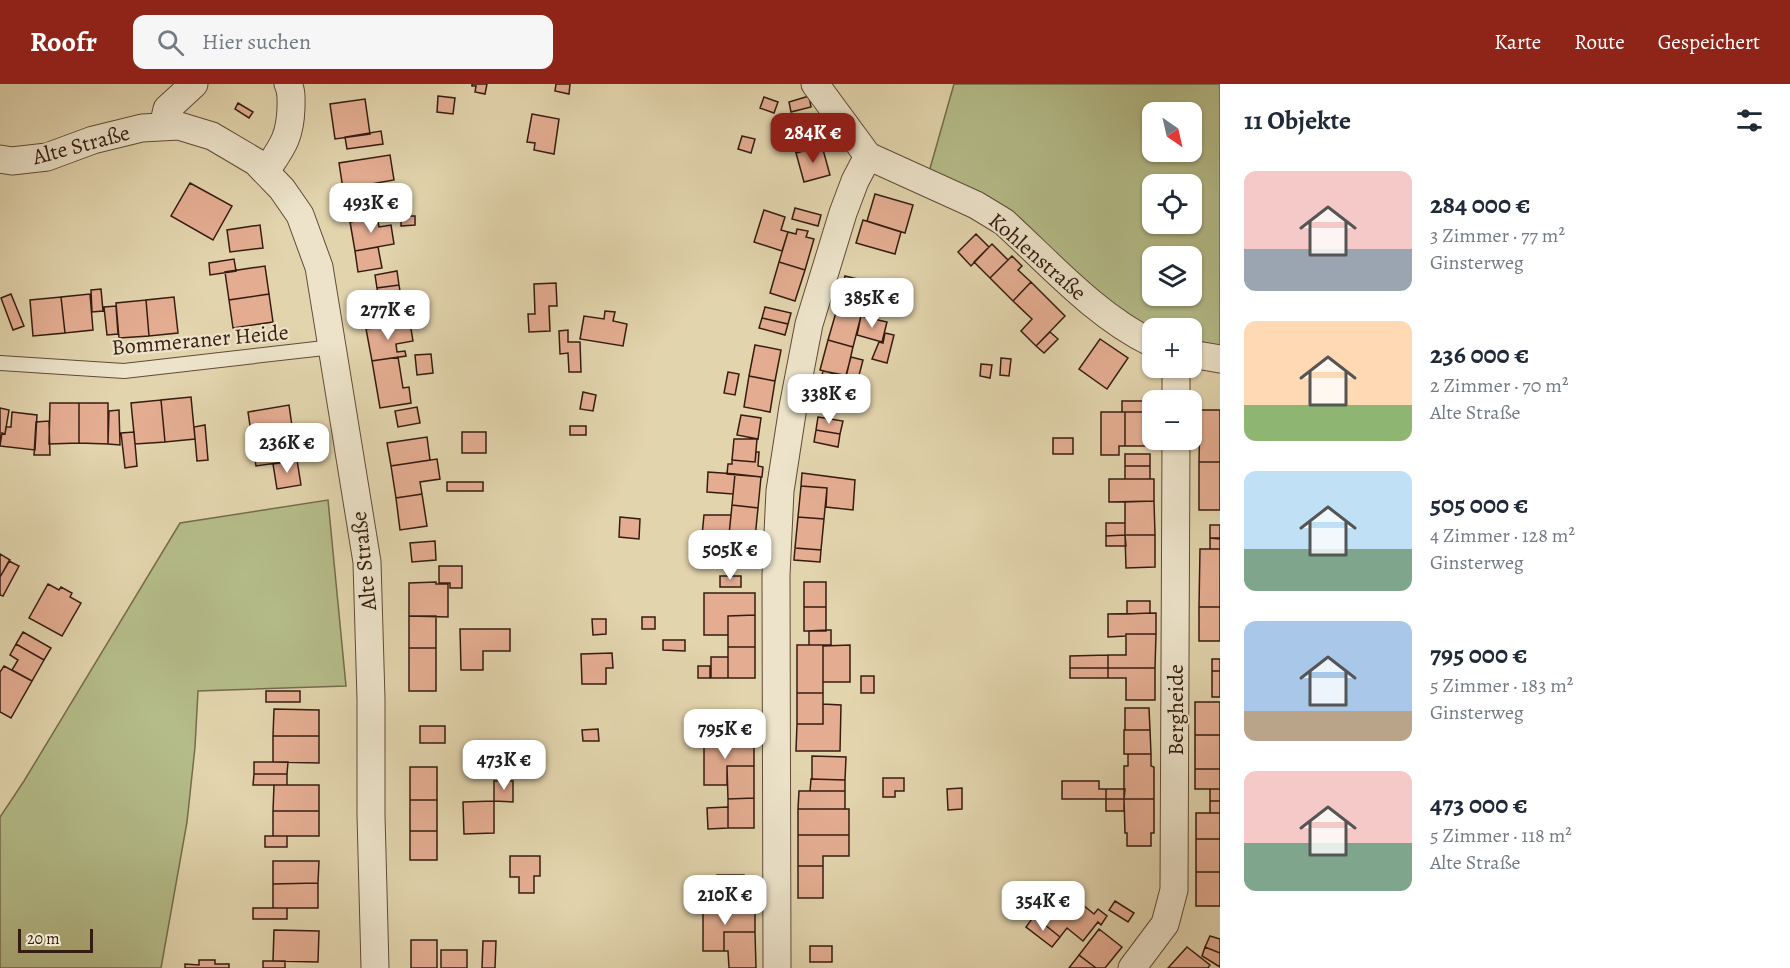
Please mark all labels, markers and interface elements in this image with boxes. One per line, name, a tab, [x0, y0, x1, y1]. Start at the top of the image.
search box	[133, 15, 553, 69]
text: Roofr	[30, 23, 97, 61]
icon: search	[154, 26, 187, 59]
text: Hier suchen	[202, 27, 311, 57]
text: Karte	[1494, 28, 1541, 56]
text: Route	[1574, 28, 1625, 56]
text: Gespeichert	[1658, 28, 1760, 56]
north arrow	[1142, 102, 1202, 162]
map controls	[1142, 102, 1202, 450]
text: 11 Objekte	[1244, 103, 1351, 138]
icon: filters	[1733, 104, 1766, 137]
pin: 284K €	[764, 113, 862, 164]
street label: Alte Straße	[28, 118, 133, 173]
text: 284K €	[785, 119, 841, 146]
button: locate	[1142, 174, 1202, 234]
pin: 493K €	[322, 183, 420, 234]
text: 284 000 €	[1430, 187, 1530, 222]
text: 493K €	[343, 189, 399, 216]
icon: home	[1292, 195, 1364, 267]
street label: Kohlenstraße	[982, 206, 1093, 308]
text: 3 Zimmer · 77 m²	[1430, 222, 1565, 249]
button: layers	[1142, 246, 1202, 306]
text: Ginsterweg	[1430, 249, 1524, 276]
pin: 385K €	[823, 278, 921, 329]
text: 385K €	[845, 284, 899, 311]
pin: 277K €	[339, 290, 437, 341]
text: 277K €	[361, 296, 415, 323]
street label: Bommeraner Heide	[110, 317, 290, 363]
button: +	[1142, 318, 1202, 378]
text: 236 000 €	[1430, 337, 1529, 372]
icon: home	[1292, 345, 1364, 417]
text: 2 Zimmer · 70 m²	[1430, 372, 1568, 399]
pin: 338K €	[780, 374, 878, 425]
text: 338K €	[802, 380, 856, 407]
button: −	[1142, 390, 1202, 450]
text: Alte Straße	[1430, 399, 1520, 426]
pin: 236K €	[238, 423, 336, 474]
text: 236K €	[259, 429, 315, 456]
text: 505 000 €	[1430, 487, 1529, 522]
icon: home	[1292, 495, 1364, 567]
street label: Alte Straße	[344, 510, 384, 613]
text: 4 Zimmer · 128 m²	[1430, 522, 1575, 549]
pin: 505K €	[681, 530, 779, 581]
text: 505K €	[702, 536, 758, 563]
text: Ginsterweg	[1430, 549, 1524, 576]
text: 795 000 €	[1430, 637, 1527, 672]
icon: home	[1292, 645, 1364, 717]
street label: Bergheide	[1161, 664, 1191, 756]
text: 5 Zimmer · 183 m²	[1430, 672, 1573, 699]
text: Ginsterweg	[1430, 699, 1524, 726]
pin: 795K €	[676, 709, 774, 760]
text: 795K €	[698, 715, 752, 742]
pin: 473K €	[455, 740, 553, 791]
text: 473K €	[477, 746, 531, 773]
text: 473 000 €	[1430, 787, 1528, 822]
icon: home	[1292, 795, 1364, 867]
text: 5 Zimmer · 118 m²	[1430, 822, 1572, 849]
text: Alte Straße	[1430, 849, 1520, 876]
pin: 210K €	[676, 875, 774, 926]
text: 210K €	[698, 881, 752, 908]
pin: 354K €	[994, 881, 1092, 932]
text: 354K €	[1016, 887, 1070, 914]
scale bar	[18, 926, 93, 954]
text: 20 m	[27, 928, 60, 950]

